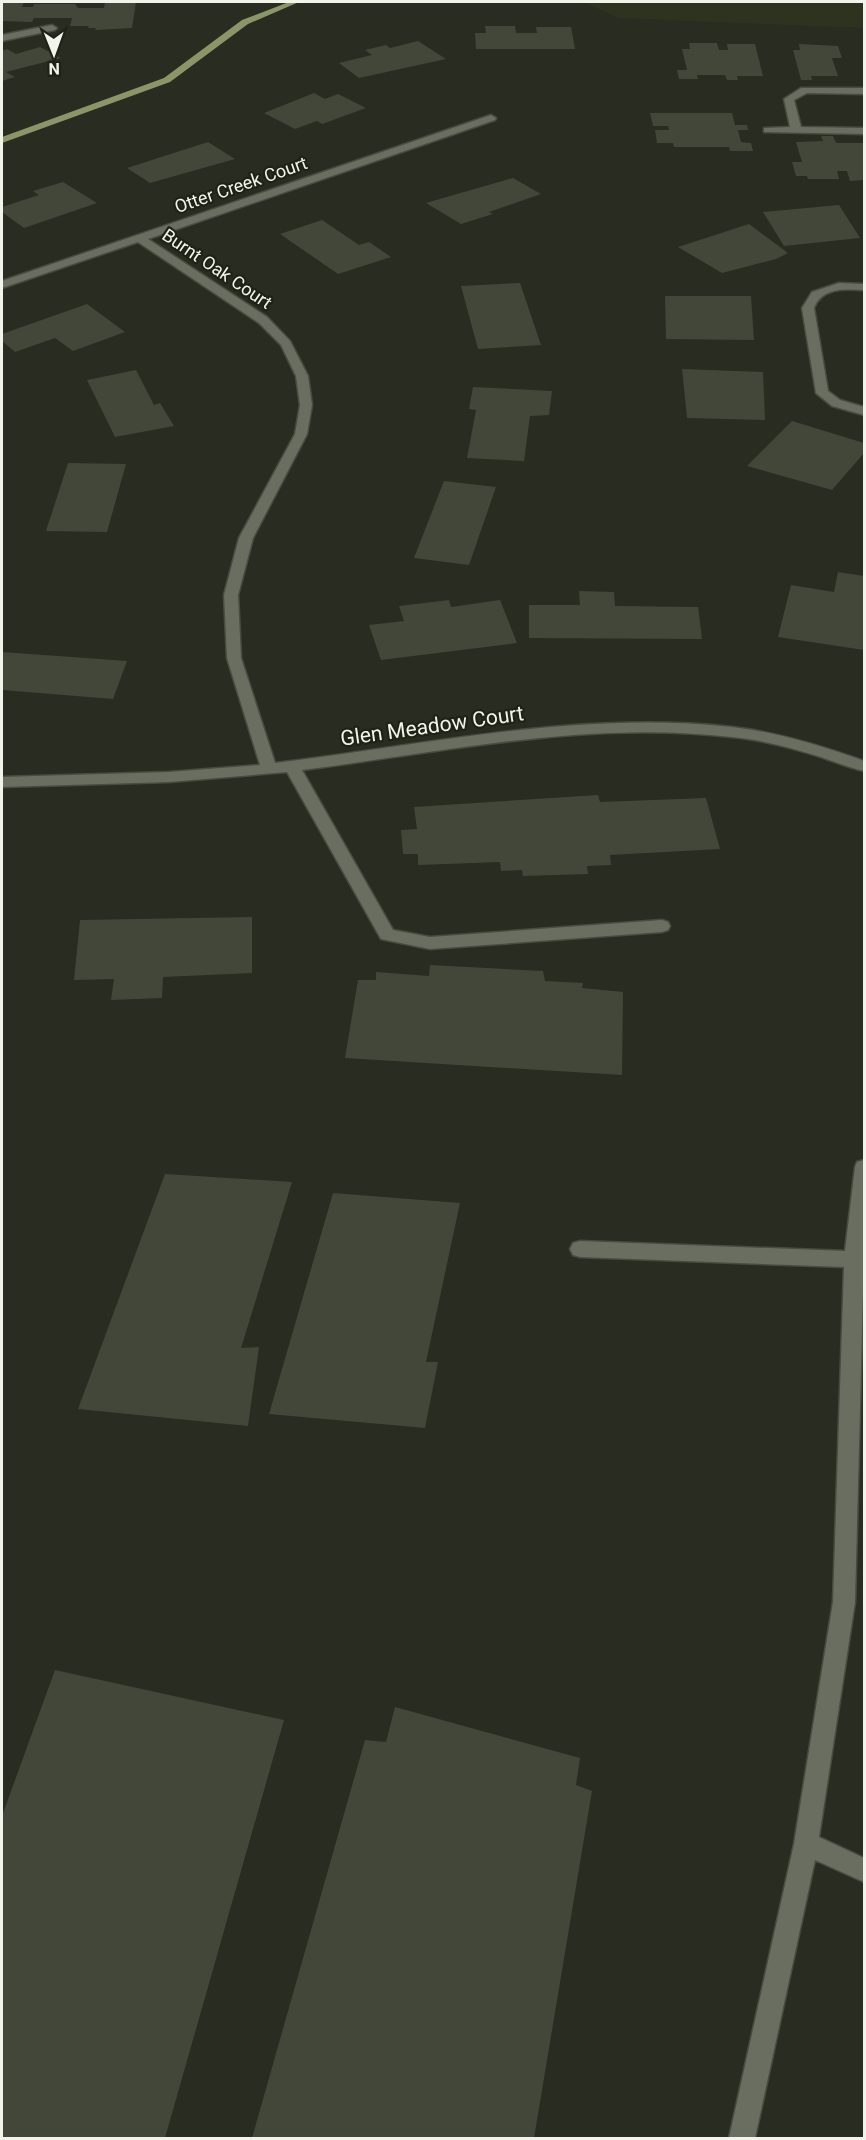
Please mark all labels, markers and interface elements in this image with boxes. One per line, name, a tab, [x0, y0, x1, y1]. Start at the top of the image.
north arrow	[24, 24, 84, 84]
text: N	[48, 59, 60, 78]
street label: Otter Creek Court	[172, 152, 310, 217]
street label: Burnt Oak Court	[158, 224, 276, 313]
street label: Glen Meadow Court	[339, 701, 525, 751]

